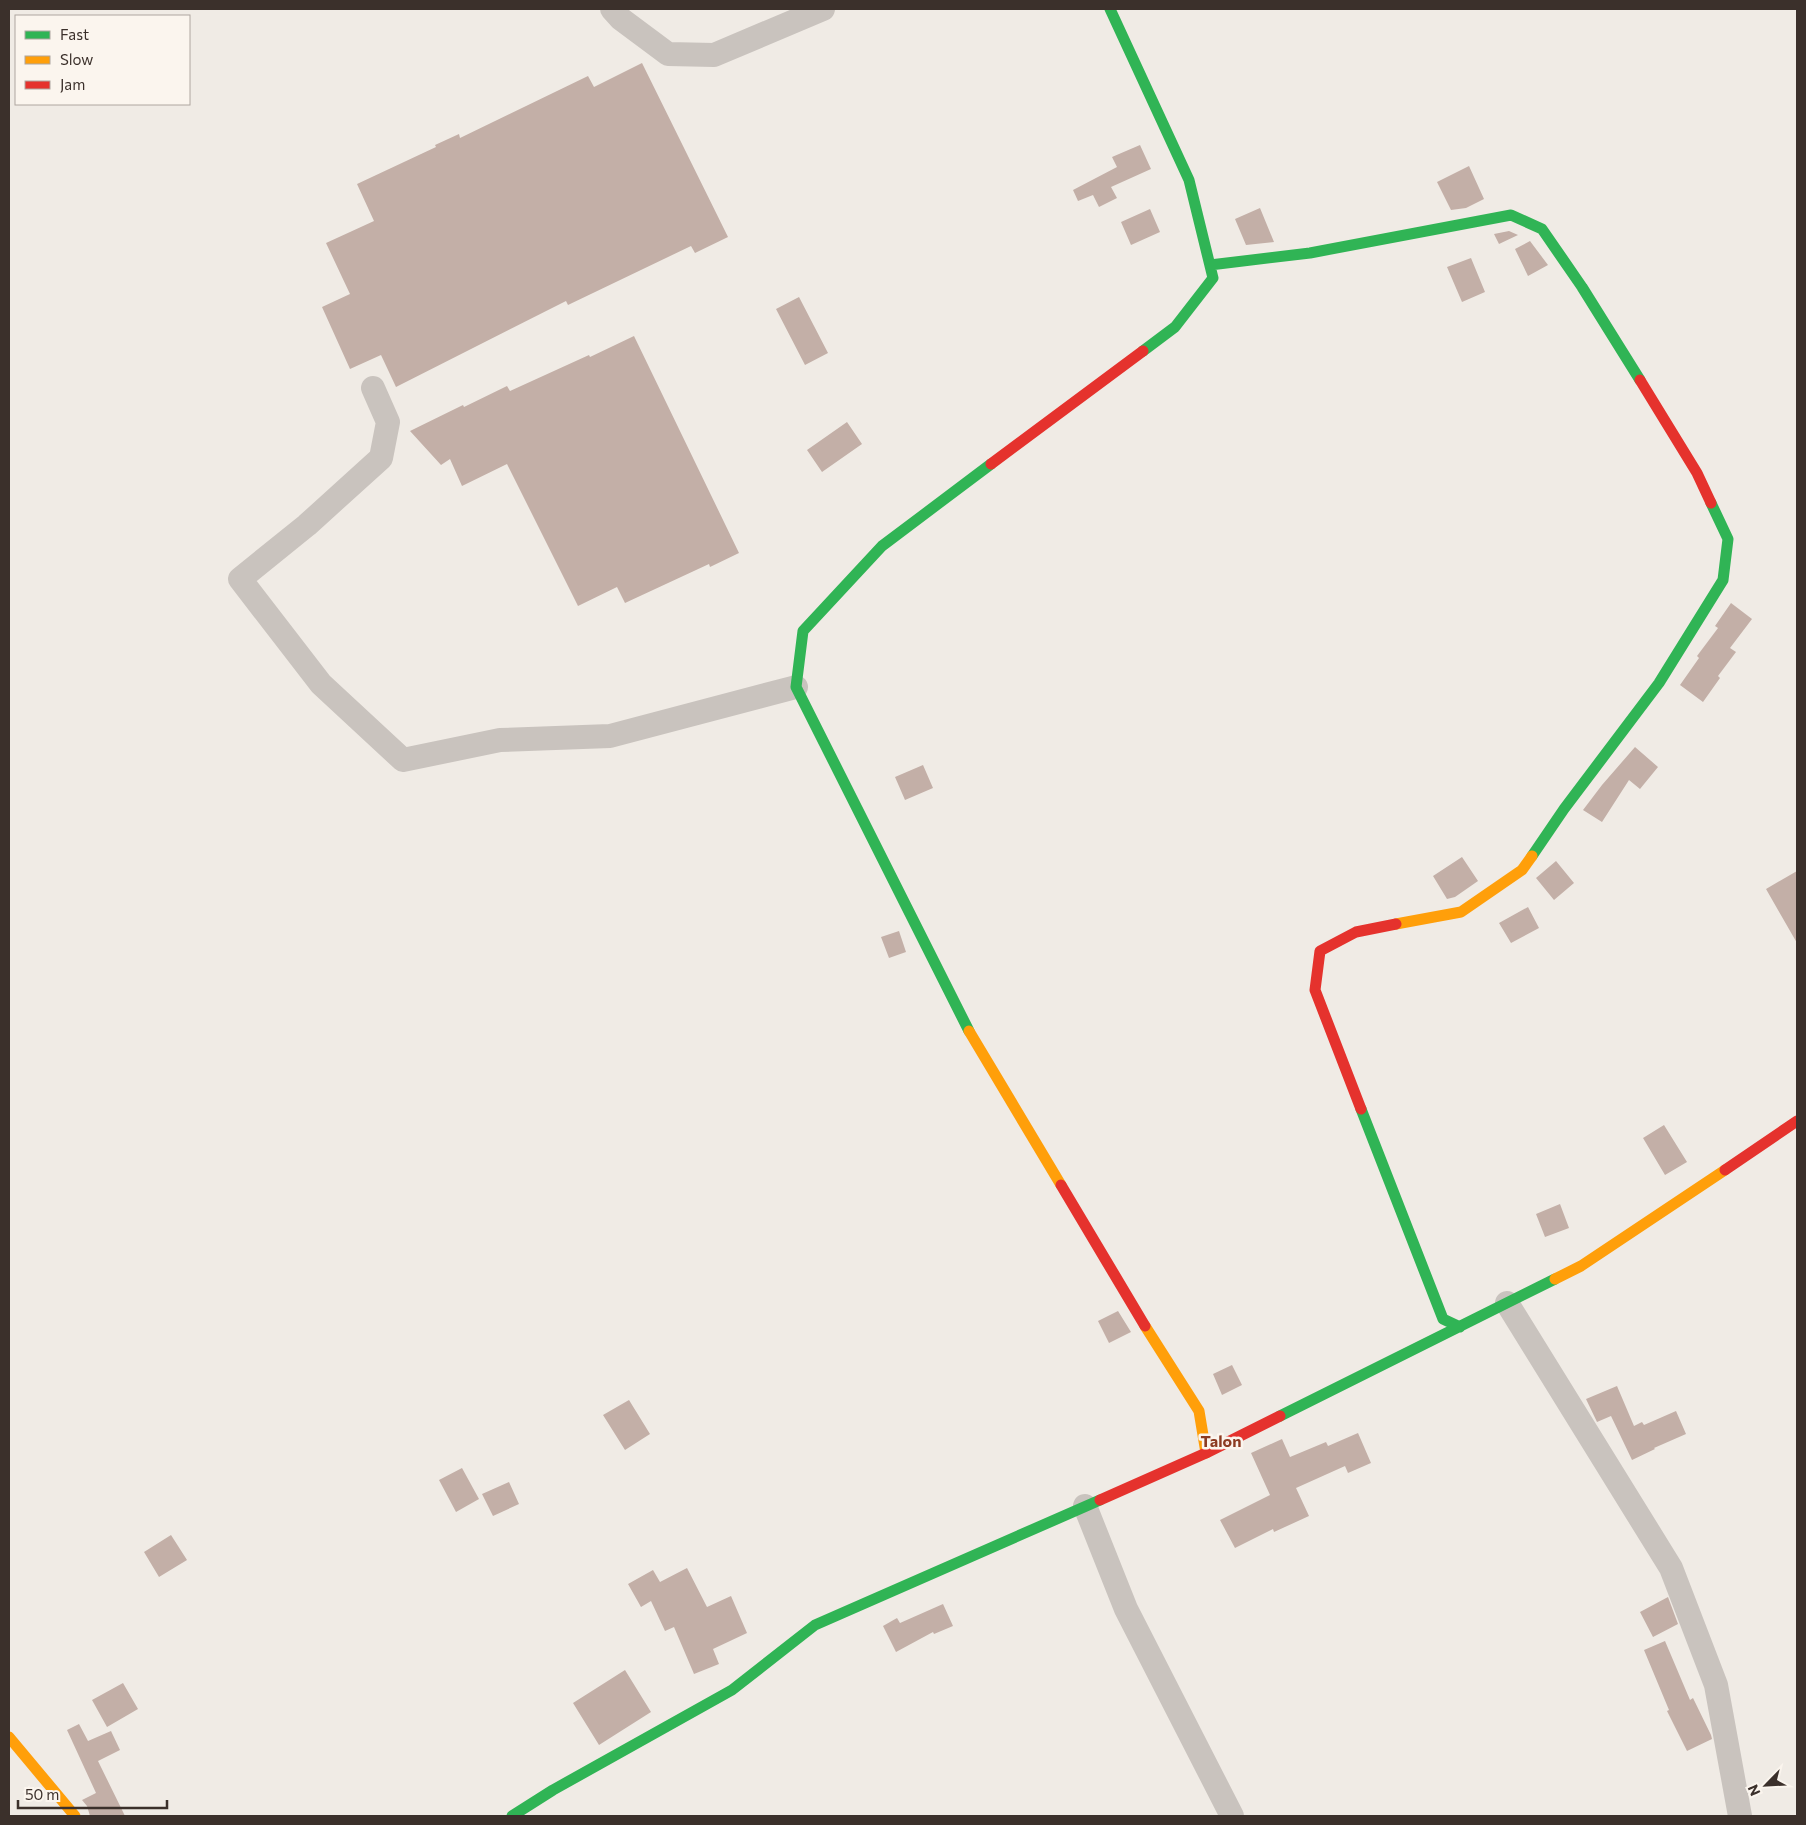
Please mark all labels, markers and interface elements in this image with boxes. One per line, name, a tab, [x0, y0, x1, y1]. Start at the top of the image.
legend	[15, 15, 190, 105]
text: Fast	[60, 25, 89, 43]
text: Slow	[60, 50, 93, 68]
text: Jam	[60, 75, 85, 93]
district label: Talon	[1201, 1431, 1241, 1450]
north arrow	[1741, 1760, 1791, 1810]
scale bar	[18, 1778, 166, 1810]
text: N	[1744, 1782, 1764, 1799]
text: 50 m	[25, 1785, 59, 1803]

